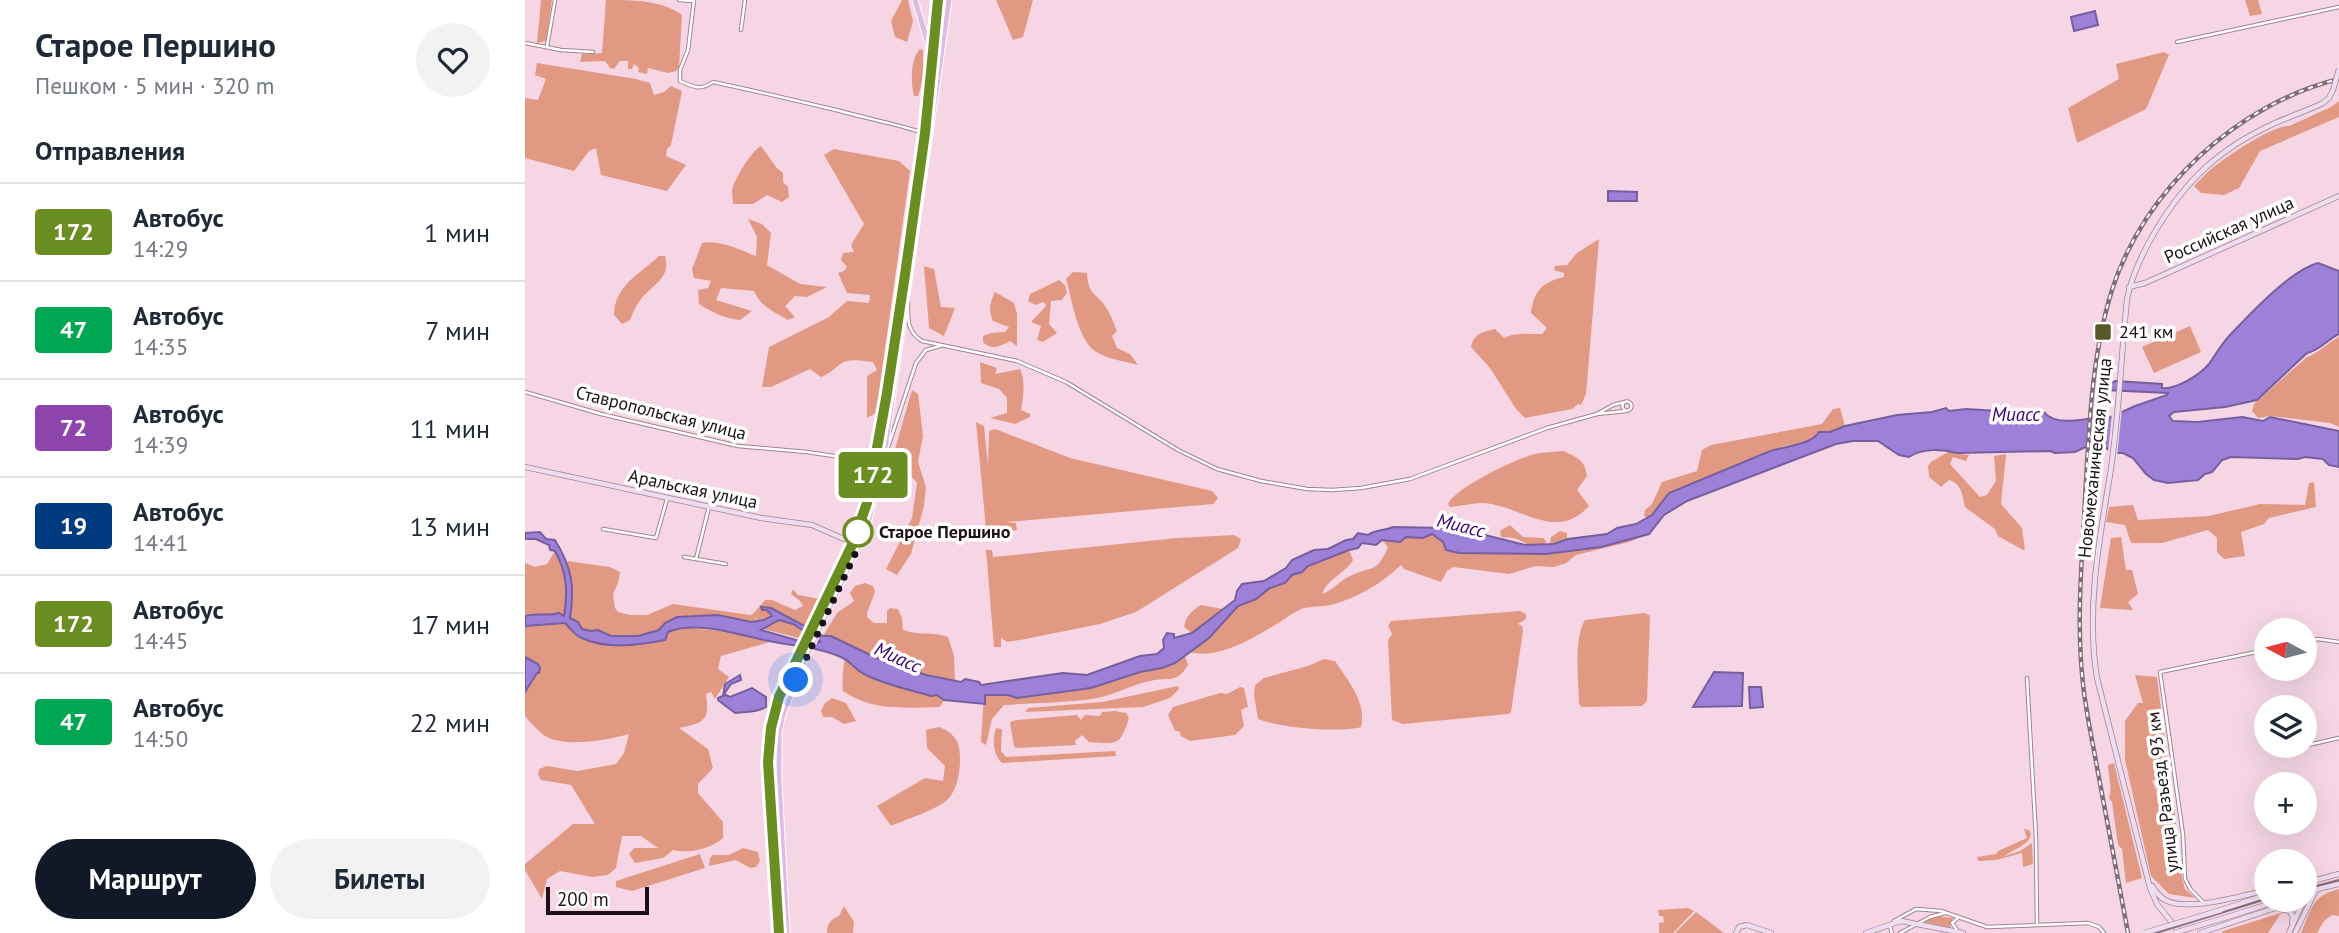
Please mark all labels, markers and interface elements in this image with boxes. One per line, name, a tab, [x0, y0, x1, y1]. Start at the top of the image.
text: Старое Першино	[35, 23, 276, 66]
button: heart	[416, 23, 490, 97]
text: Пешком · 5 мин · 320 m	[35, 71, 274, 100]
text: Отправления	[35, 134, 185, 167]
street label: Российская улица	[2160, 191, 2297, 268]
text: Автобус	[133, 201, 224, 234]
text: 172	[53, 216, 94, 247]
text: 1 мин	[424, 216, 490, 249]
text: 14:29	[133, 234, 188, 263]
text: Автобус	[133, 299, 224, 332]
text: 47	[60, 314, 87, 345]
text: 7 мин	[425, 314, 490, 347]
place label: 241 км	[2119, 320, 2173, 343]
marker: 241 км	[2093, 322, 2113, 342]
text: 14:35	[133, 332, 188, 361]
street label: Новомеханическая улица	[2073, 357, 2116, 559]
street label: Ставропольская улица	[574, 380, 749, 445]
text: Автобус	[133, 397, 224, 430]
water label: Миасс	[1992, 402, 2041, 426]
text: 72	[60, 412, 87, 443]
text: 11 мин	[410, 412, 490, 445]
text: 14:39	[133, 430, 188, 459]
line badge: 172	[833, 452, 913, 498]
text: 172	[853, 459, 893, 490]
street label: Аральская улица	[627, 464, 760, 513]
text: Автобус	[133, 495, 224, 528]
water label: Миасс	[1434, 507, 1489, 543]
text: 19	[60, 510, 87, 541]
text: 13 мин	[410, 510, 490, 543]
marker: Старое Першино	[843, 517, 873, 547]
place label: Старое Першино	[879, 520, 1011, 543]
text: 14:41	[133, 528, 188, 557]
text: Автобус	[133, 593, 224, 626]
text: 172	[53, 608, 94, 639]
text: 17 мин	[411, 608, 490, 641]
north arrow	[2254, 618, 2317, 681]
map controls	[2254, 618, 2317, 912]
text: 14:45	[133, 626, 188, 655]
water label: Миасс	[871, 636, 926, 678]
your location	[778, 662, 813, 697]
text: Автобус	[133, 691, 224, 724]
button: layers	[2254, 695, 2317, 758]
text: 47	[60, 706, 87, 737]
text: 22 мин	[410, 706, 490, 739]
street label: улица Разъезд 93 км	[2141, 710, 2184, 874]
text: 14:50	[133, 724, 188, 753]
button: +	[2254, 772, 2317, 835]
button: Маршрут	[35, 839, 256, 919]
button: Билеты	[270, 839, 490, 919]
button: −	[2254, 849, 2317, 912]
scale bar	[546, 884, 649, 916]
text: 200 m	[557, 887, 609, 911]

